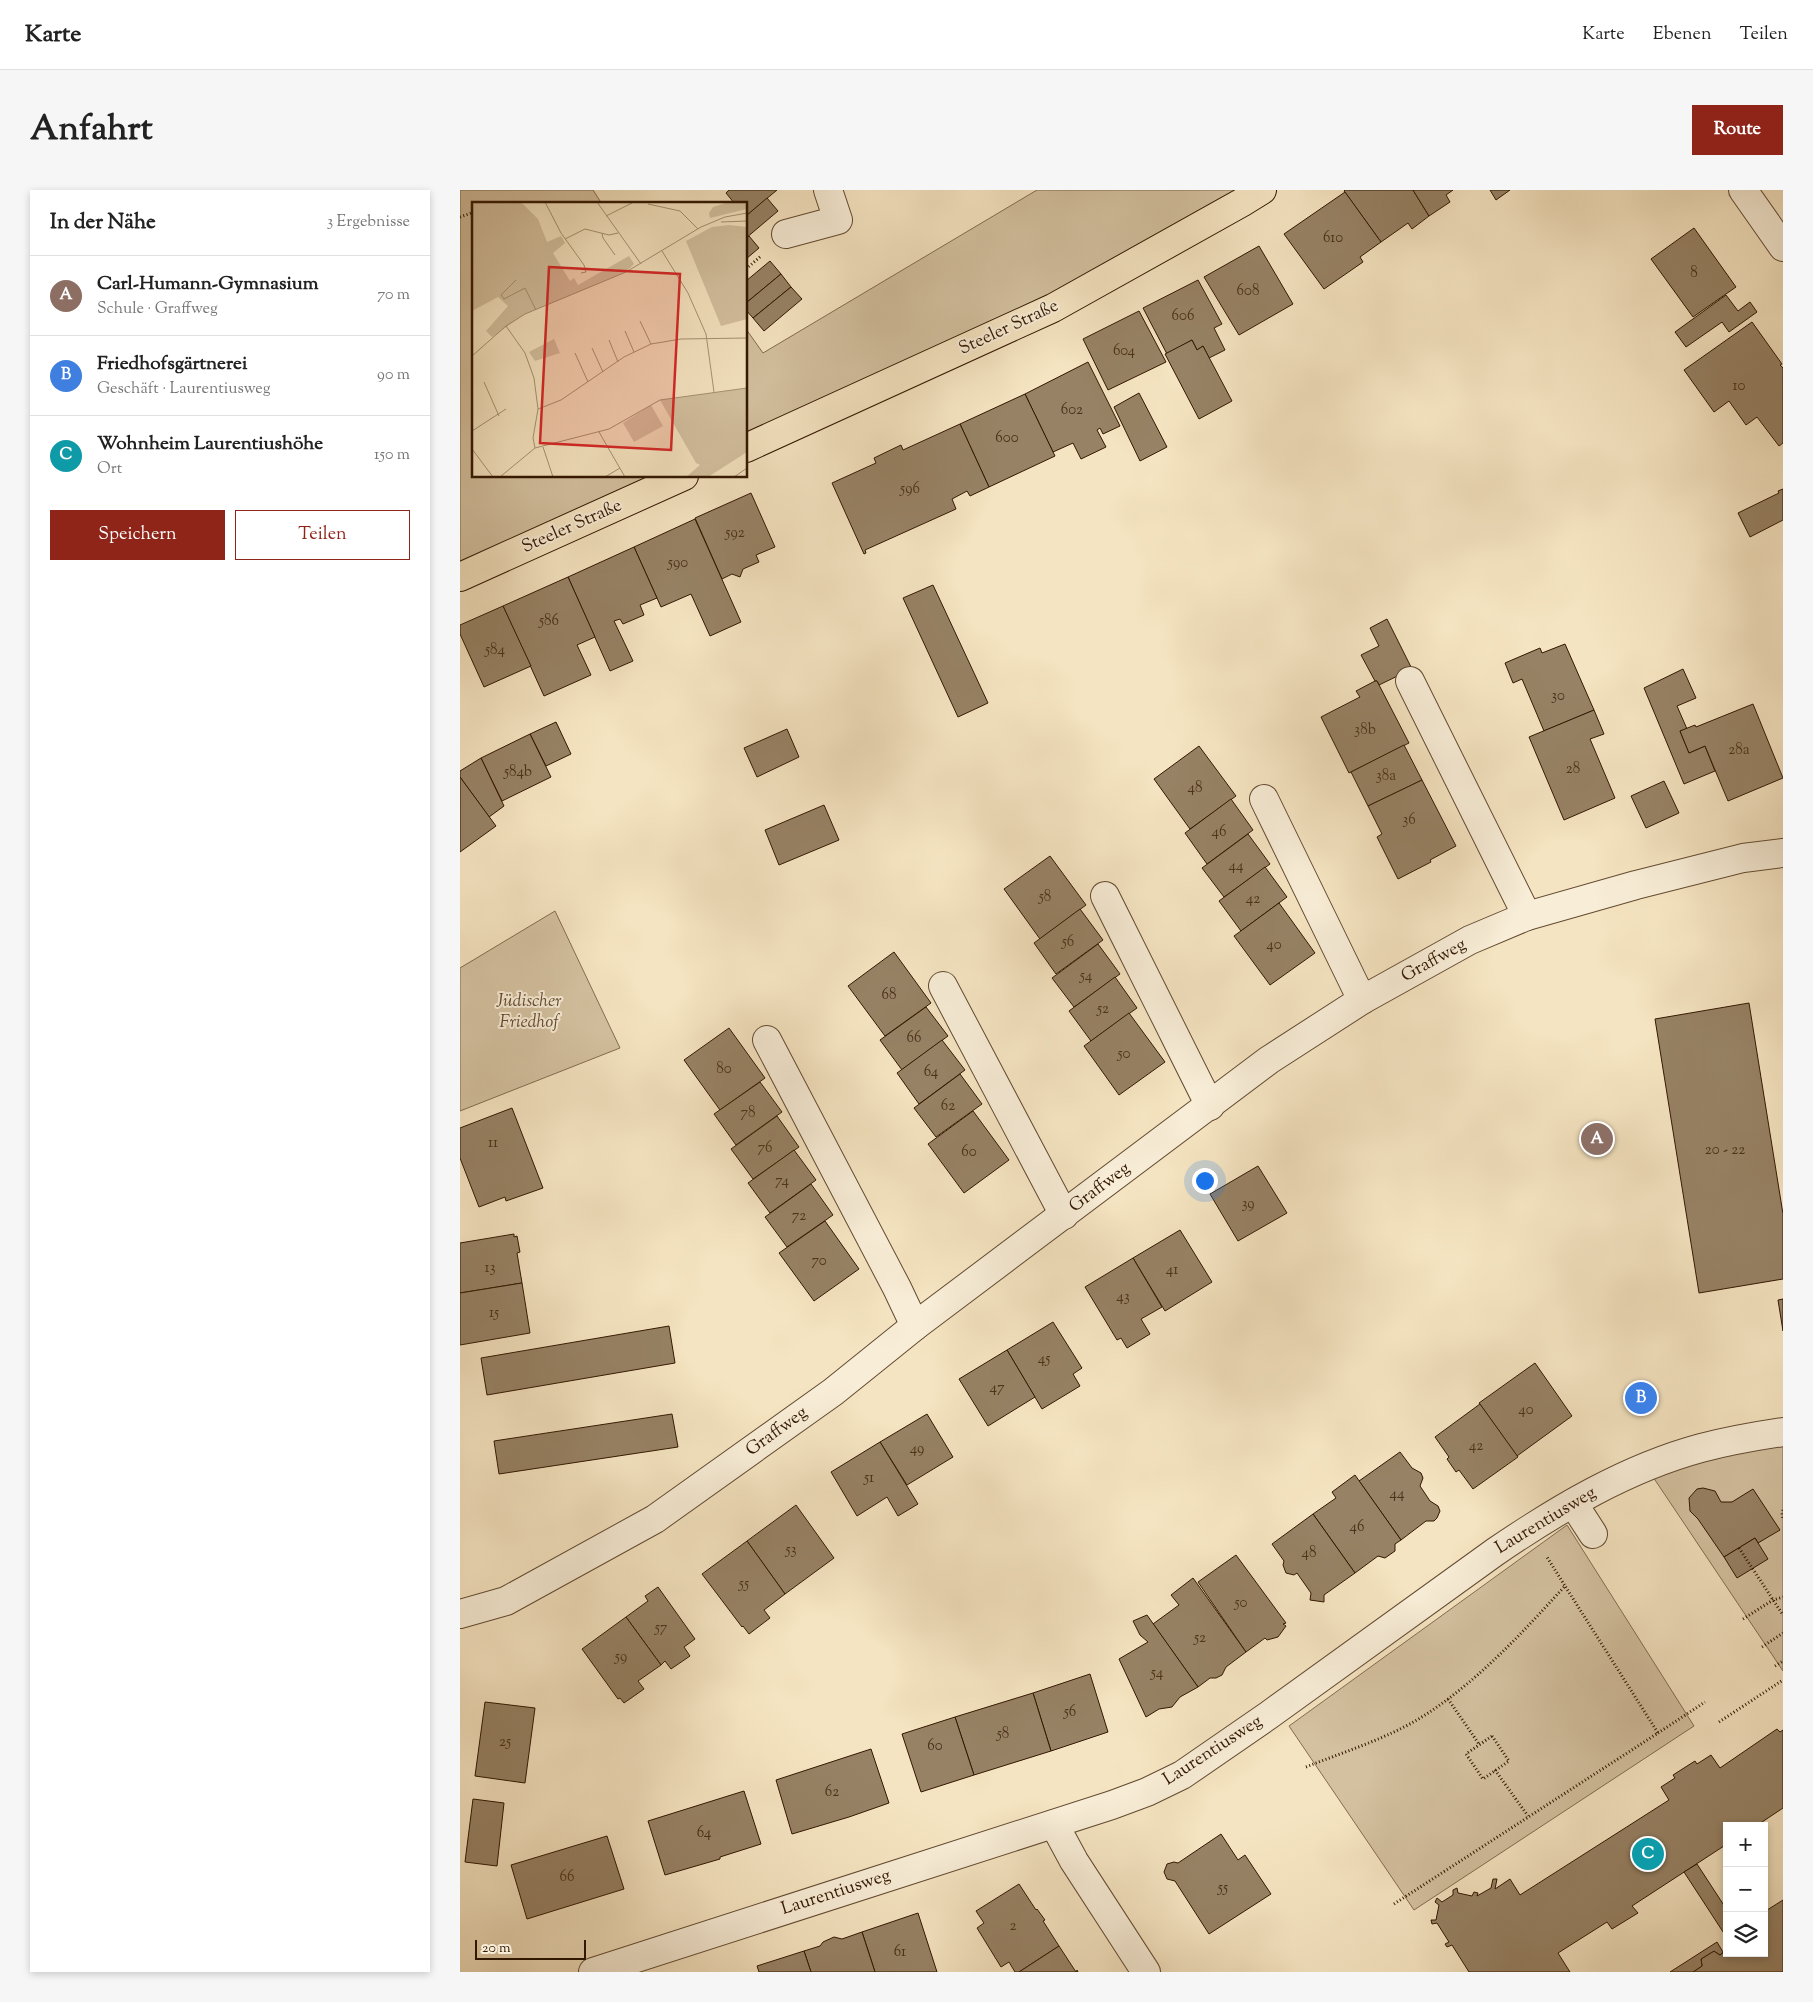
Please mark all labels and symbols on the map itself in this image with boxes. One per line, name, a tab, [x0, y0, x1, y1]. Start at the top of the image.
inset map	[472, 202, 748, 478]
house number: 610	[1323, 228, 1343, 249]
house number: 8	[1690, 263, 1698, 284]
house number: 608	[1237, 281, 1259, 302]
street label: Steeler Straße	[955, 294, 1063, 362]
house number: 606	[1172, 306, 1194, 327]
house number: 604	[1113, 341, 1136, 362]
house number: 10	[1733, 376, 1746, 397]
house number: 602	[1061, 400, 1083, 421]
house number: 600	[995, 428, 1019, 449]
house number: 596	[899, 479, 920, 500]
street label: Steeler Straße	[518, 493, 626, 561]
house number: 592	[724, 523, 745, 544]
house number: 590	[667, 553, 688, 574]
house number: 586	[538, 611, 559, 632]
house number: 584	[484, 640, 505, 661]
house number: 30	[1551, 686, 1565, 707]
house number: 38b	[1354, 720, 1376, 741]
house number: 28a	[1728, 740, 1750, 761]
house number: 28	[1566, 759, 1580, 780]
house number: 584b	[503, 762, 532, 783]
house number: 38a	[1376, 766, 1396, 787]
house number: 48	[1187, 778, 1203, 799]
house number: 36	[1402, 810, 1416, 831]
house number: 46	[1212, 822, 1226, 843]
house number: 44	[1228, 856, 1244, 877]
house number: 58	[1038, 887, 1051, 908]
house number: 42	[1246, 889, 1260, 910]
house number: 56	[1061, 932, 1074, 953]
street label: Graffweg	[1397, 932, 1471, 990]
house number: 40	[1266, 935, 1282, 956]
house number: 54	[1079, 966, 1093, 987]
house number: 68	[882, 985, 896, 1006]
park label: Jüdischer Friedhof	[495, 989, 562, 1036]
house number: 52	[1096, 999, 1109, 1020]
house number: 66	[907, 1028, 921, 1049]
house number: 50	[1116, 1044, 1131, 1065]
house number: 80	[716, 1059, 732, 1080]
house number: 64	[924, 1062, 939, 1083]
house number: 62	[941, 1096, 955, 1117]
house number: 78	[740, 1103, 756, 1124]
pin: A	[1581, 1120, 1613, 1158]
house number: 11	[488, 1133, 498, 1154]
house number: 76	[758, 1138, 772, 1159]
house number: 20 - 22	[1705, 1140, 1745, 1161]
house number: 60	[961, 1142, 977, 1163]
street label: Graffweg	[1064, 1156, 1136, 1220]
your location	[1192, 1168, 1218, 1194]
house number: 74	[775, 1171, 789, 1192]
house number: 39	[1241, 1194, 1255, 1215]
house number: 72	[792, 1206, 806, 1227]
house number: 70	[811, 1251, 827, 1272]
house number: 13	[484, 1258, 496, 1279]
house number: 41	[1166, 1260, 1178, 1281]
house number: 43	[1116, 1287, 1130, 1308]
house number: 15	[489, 1303, 499, 1324]
house number: 45	[1038, 1349, 1050, 1370]
house number: 47	[989, 1378, 1005, 1399]
pin: B	[1625, 1379, 1657, 1417]
house number: 40	[1518, 1400, 1534, 1421]
street label: Graffweg	[741, 1401, 813, 1463]
house number: 42	[1469, 1436, 1483, 1457]
house number: 49	[910, 1439, 924, 1460]
house number: 51	[863, 1468, 874, 1489]
street label: Laurentiusweg	[1491, 1480, 1602, 1561]
house number: 44	[1389, 1484, 1405, 1505]
house number: 46	[1350, 1517, 1364, 1538]
house number: 53	[784, 1540, 797, 1561]
house number: 48	[1301, 1543, 1317, 1564]
house number: 55	[738, 1574, 749, 1595]
house number: 50	[1233, 1593, 1248, 1614]
house number: 57	[654, 1618, 668, 1639]
house number: 52	[1193, 1628, 1206, 1649]
house number: 59	[614, 1647, 627, 1668]
house number: 54	[1150, 1663, 1164, 1684]
house number: 56	[1063, 1702, 1076, 1723]
street label: Laurentiusweg	[1158, 1709, 1268, 1793]
house number: 58	[996, 1724, 1009, 1745]
house number: 25	[499, 1732, 511, 1753]
house number: 60	[927, 1736, 943, 1757]
house number: 62	[825, 1782, 839, 1803]
house number: 64	[697, 1823, 712, 1844]
pin: C	[1632, 1835, 1664, 1873]
street label: Laurentiusweg	[778, 1863, 894, 1923]
house number: 66	[560, 1867, 574, 1888]
house number: 55	[1217, 1878, 1228, 1899]
house number: 2	[1009, 1916, 1017, 1937]
scale bar	[475, 1937, 586, 1960]
house number: 61	[894, 1942, 906, 1963]

